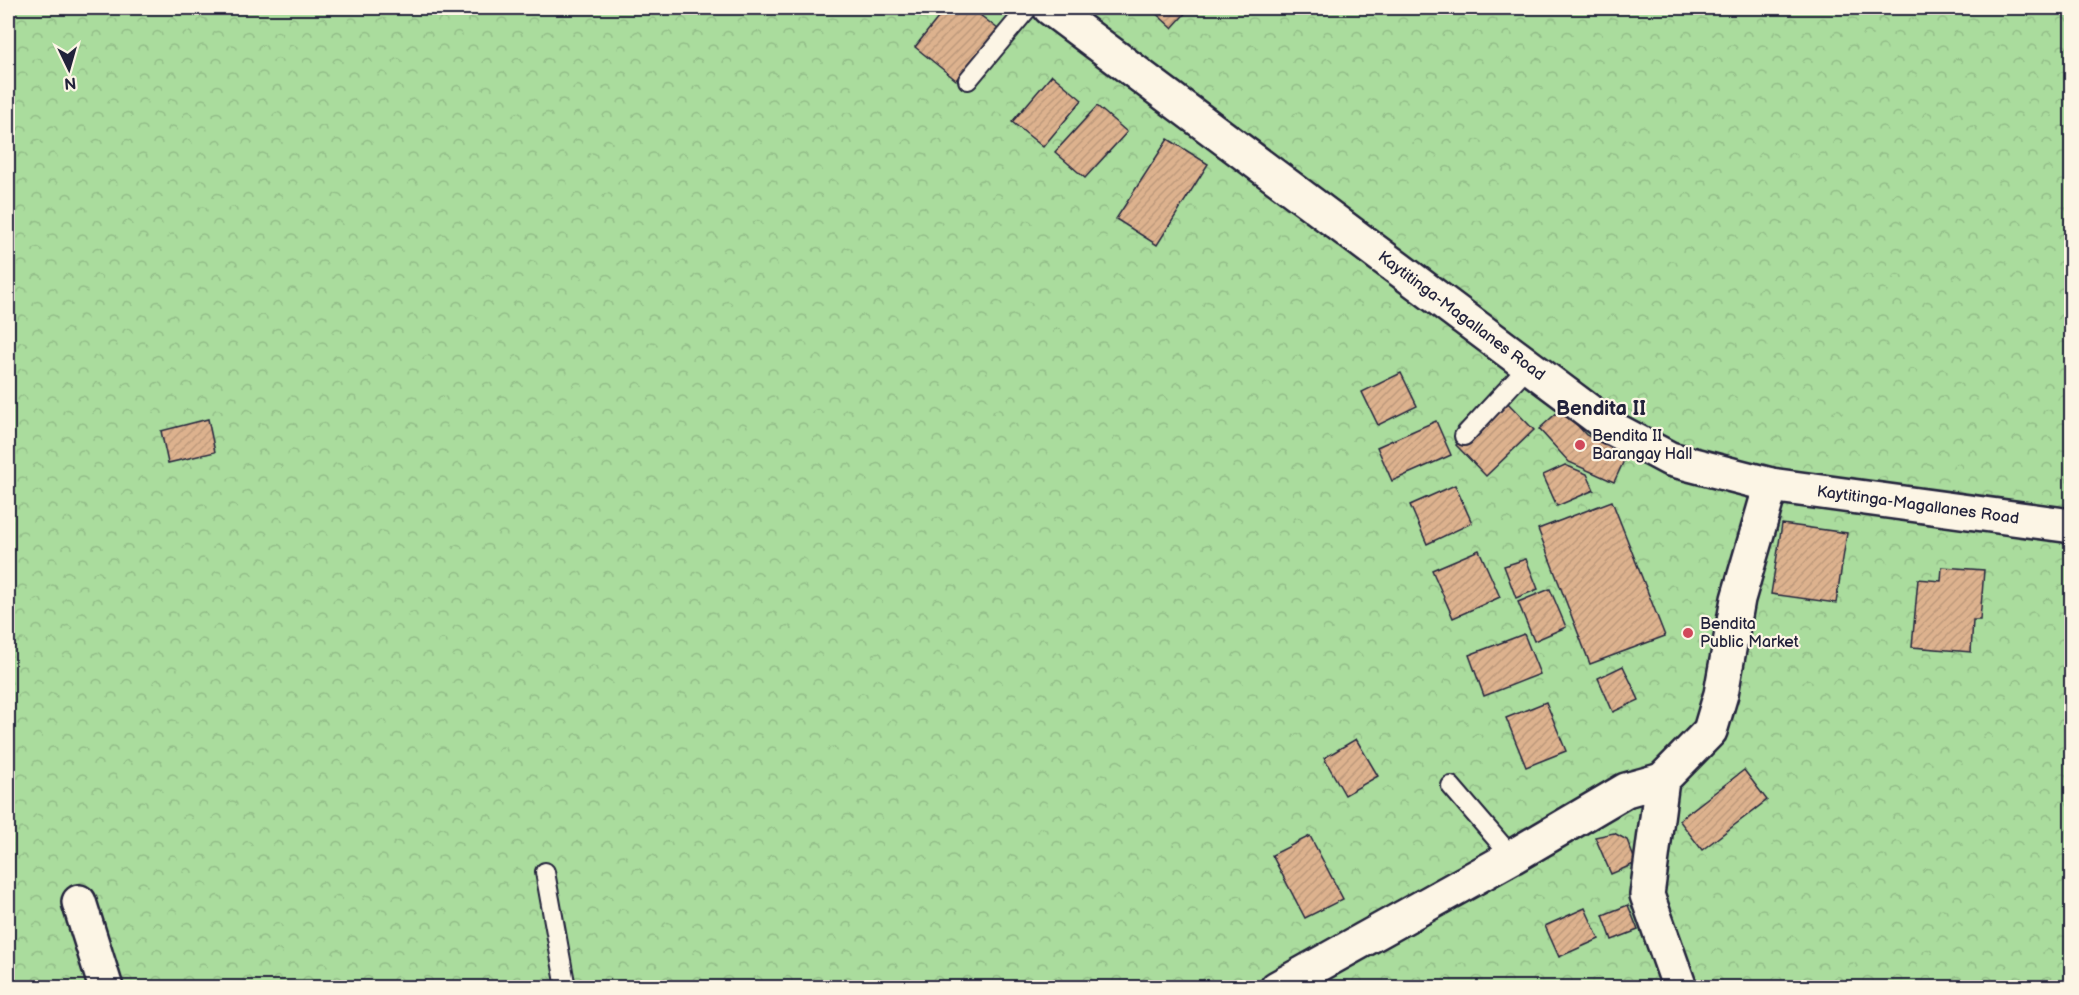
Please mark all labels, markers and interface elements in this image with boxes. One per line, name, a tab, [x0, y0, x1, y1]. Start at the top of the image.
north arrow	[39, 39, 99, 99]
text: N	[63, 72, 77, 92]
street label: Kaytitinga-Magallanes Road	[1374, 247, 1549, 385]
district label: Bendita II	[1556, 397, 1646, 421]
place label: Bendita II Barangay Hall	[1592, 427, 1692, 464]
marker: Bendita II Barangay Hall	[1573, 438, 1587, 452]
street label: Kaytitinga-Magallanes Road	[1816, 482, 2020, 528]
place label: Bendita Public Market	[1700, 615, 1799, 652]
marker: Bendita Public Market	[1681, 626, 1695, 640]

